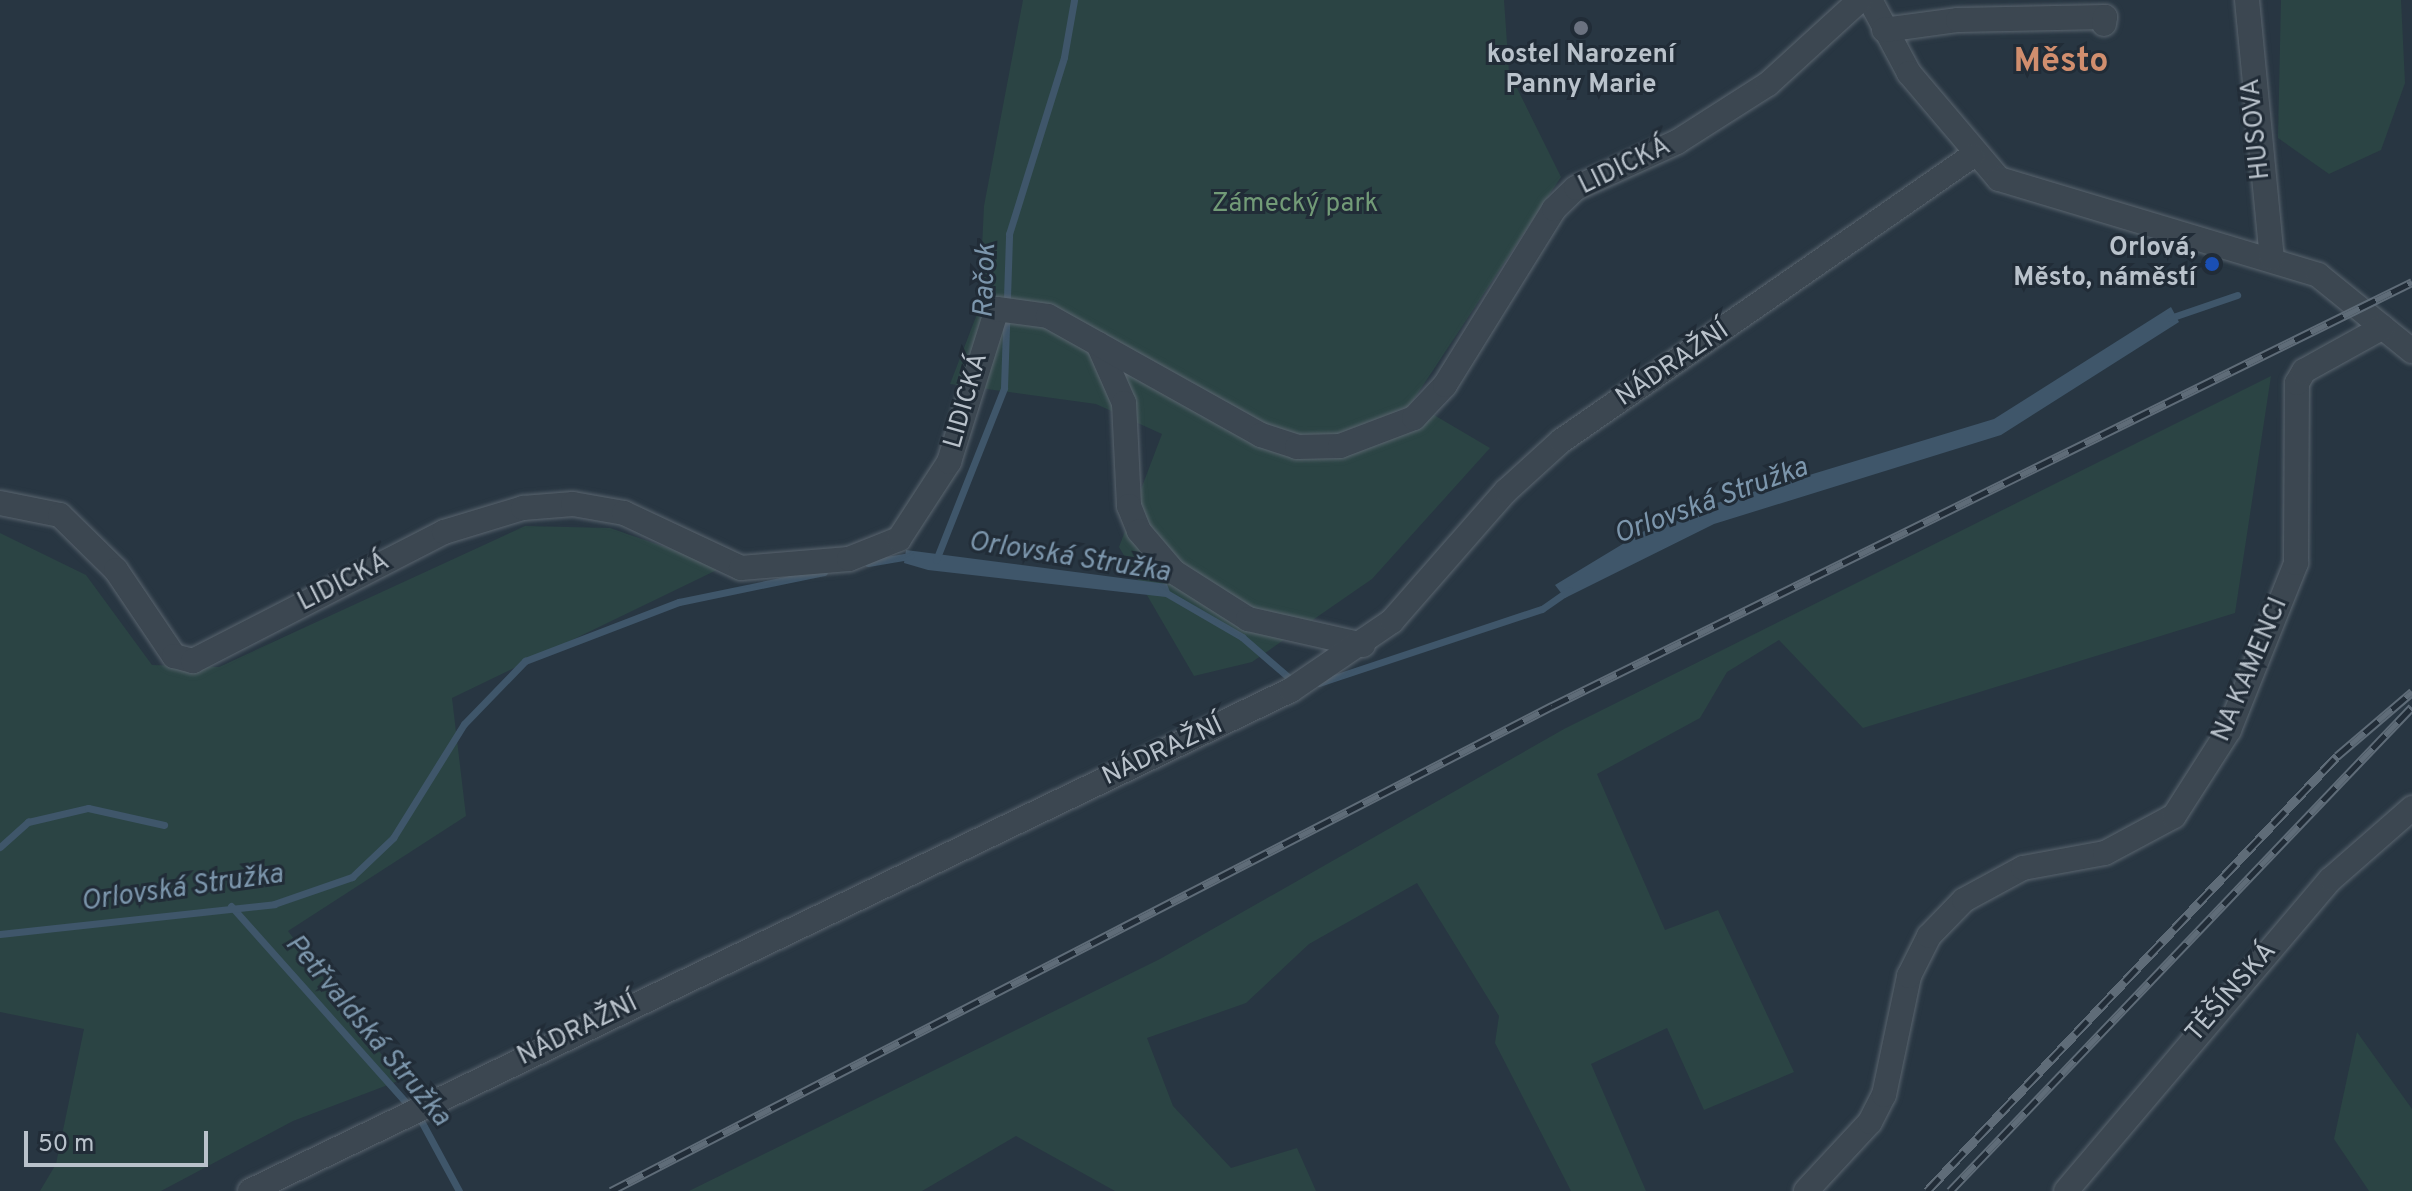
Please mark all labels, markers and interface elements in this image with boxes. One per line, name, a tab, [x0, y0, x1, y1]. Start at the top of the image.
marker: kostel Narození Panny Marie	[1572, 19, 1590, 37]
place label: kostel Narození Panny Marie	[1487, 40, 1675, 102]
district label: Město	[2013, 43, 2109, 83]
street label: HUSOVA	[2236, 77, 2278, 181]
street label: LIDICKÁ	[1574, 131, 1676, 203]
park label: Zámecký park	[1212, 189, 1378, 221]
place label: Orlová, Město, náměstí	[2013, 233, 2196, 294]
water label: Račok	[968, 243, 1004, 319]
marker: Orlová, Město, náměstí	[2203, 255, 2221, 273]
street label: NÁDRAŽNÍ	[1611, 316, 1735, 414]
street label: LIDICKÁ	[938, 350, 996, 452]
water label: Orlovská Stružka	[1610, 451, 1812, 553]
water label: Orlovská Stružka	[966, 525, 1172, 591]
street label: LIDICKÁ	[293, 547, 395, 619]
street label: NA KAMENCI	[2206, 593, 2296, 747]
street label: NÁDRAŽNÍ	[1098, 710, 1228, 794]
water label: Orlovská Stružka	[79, 858, 285, 920]
water label: Petřvaldská Stružka	[277, 928, 457, 1134]
street label: TĚŠÍNSKÁ	[2180, 937, 2284, 1049]
street label: NÁDRAŽNÍ	[513, 989, 643, 1073]
scale bar	[28, 1115, 212, 1165]
text: 50 m	[38, 1130, 94, 1160]

